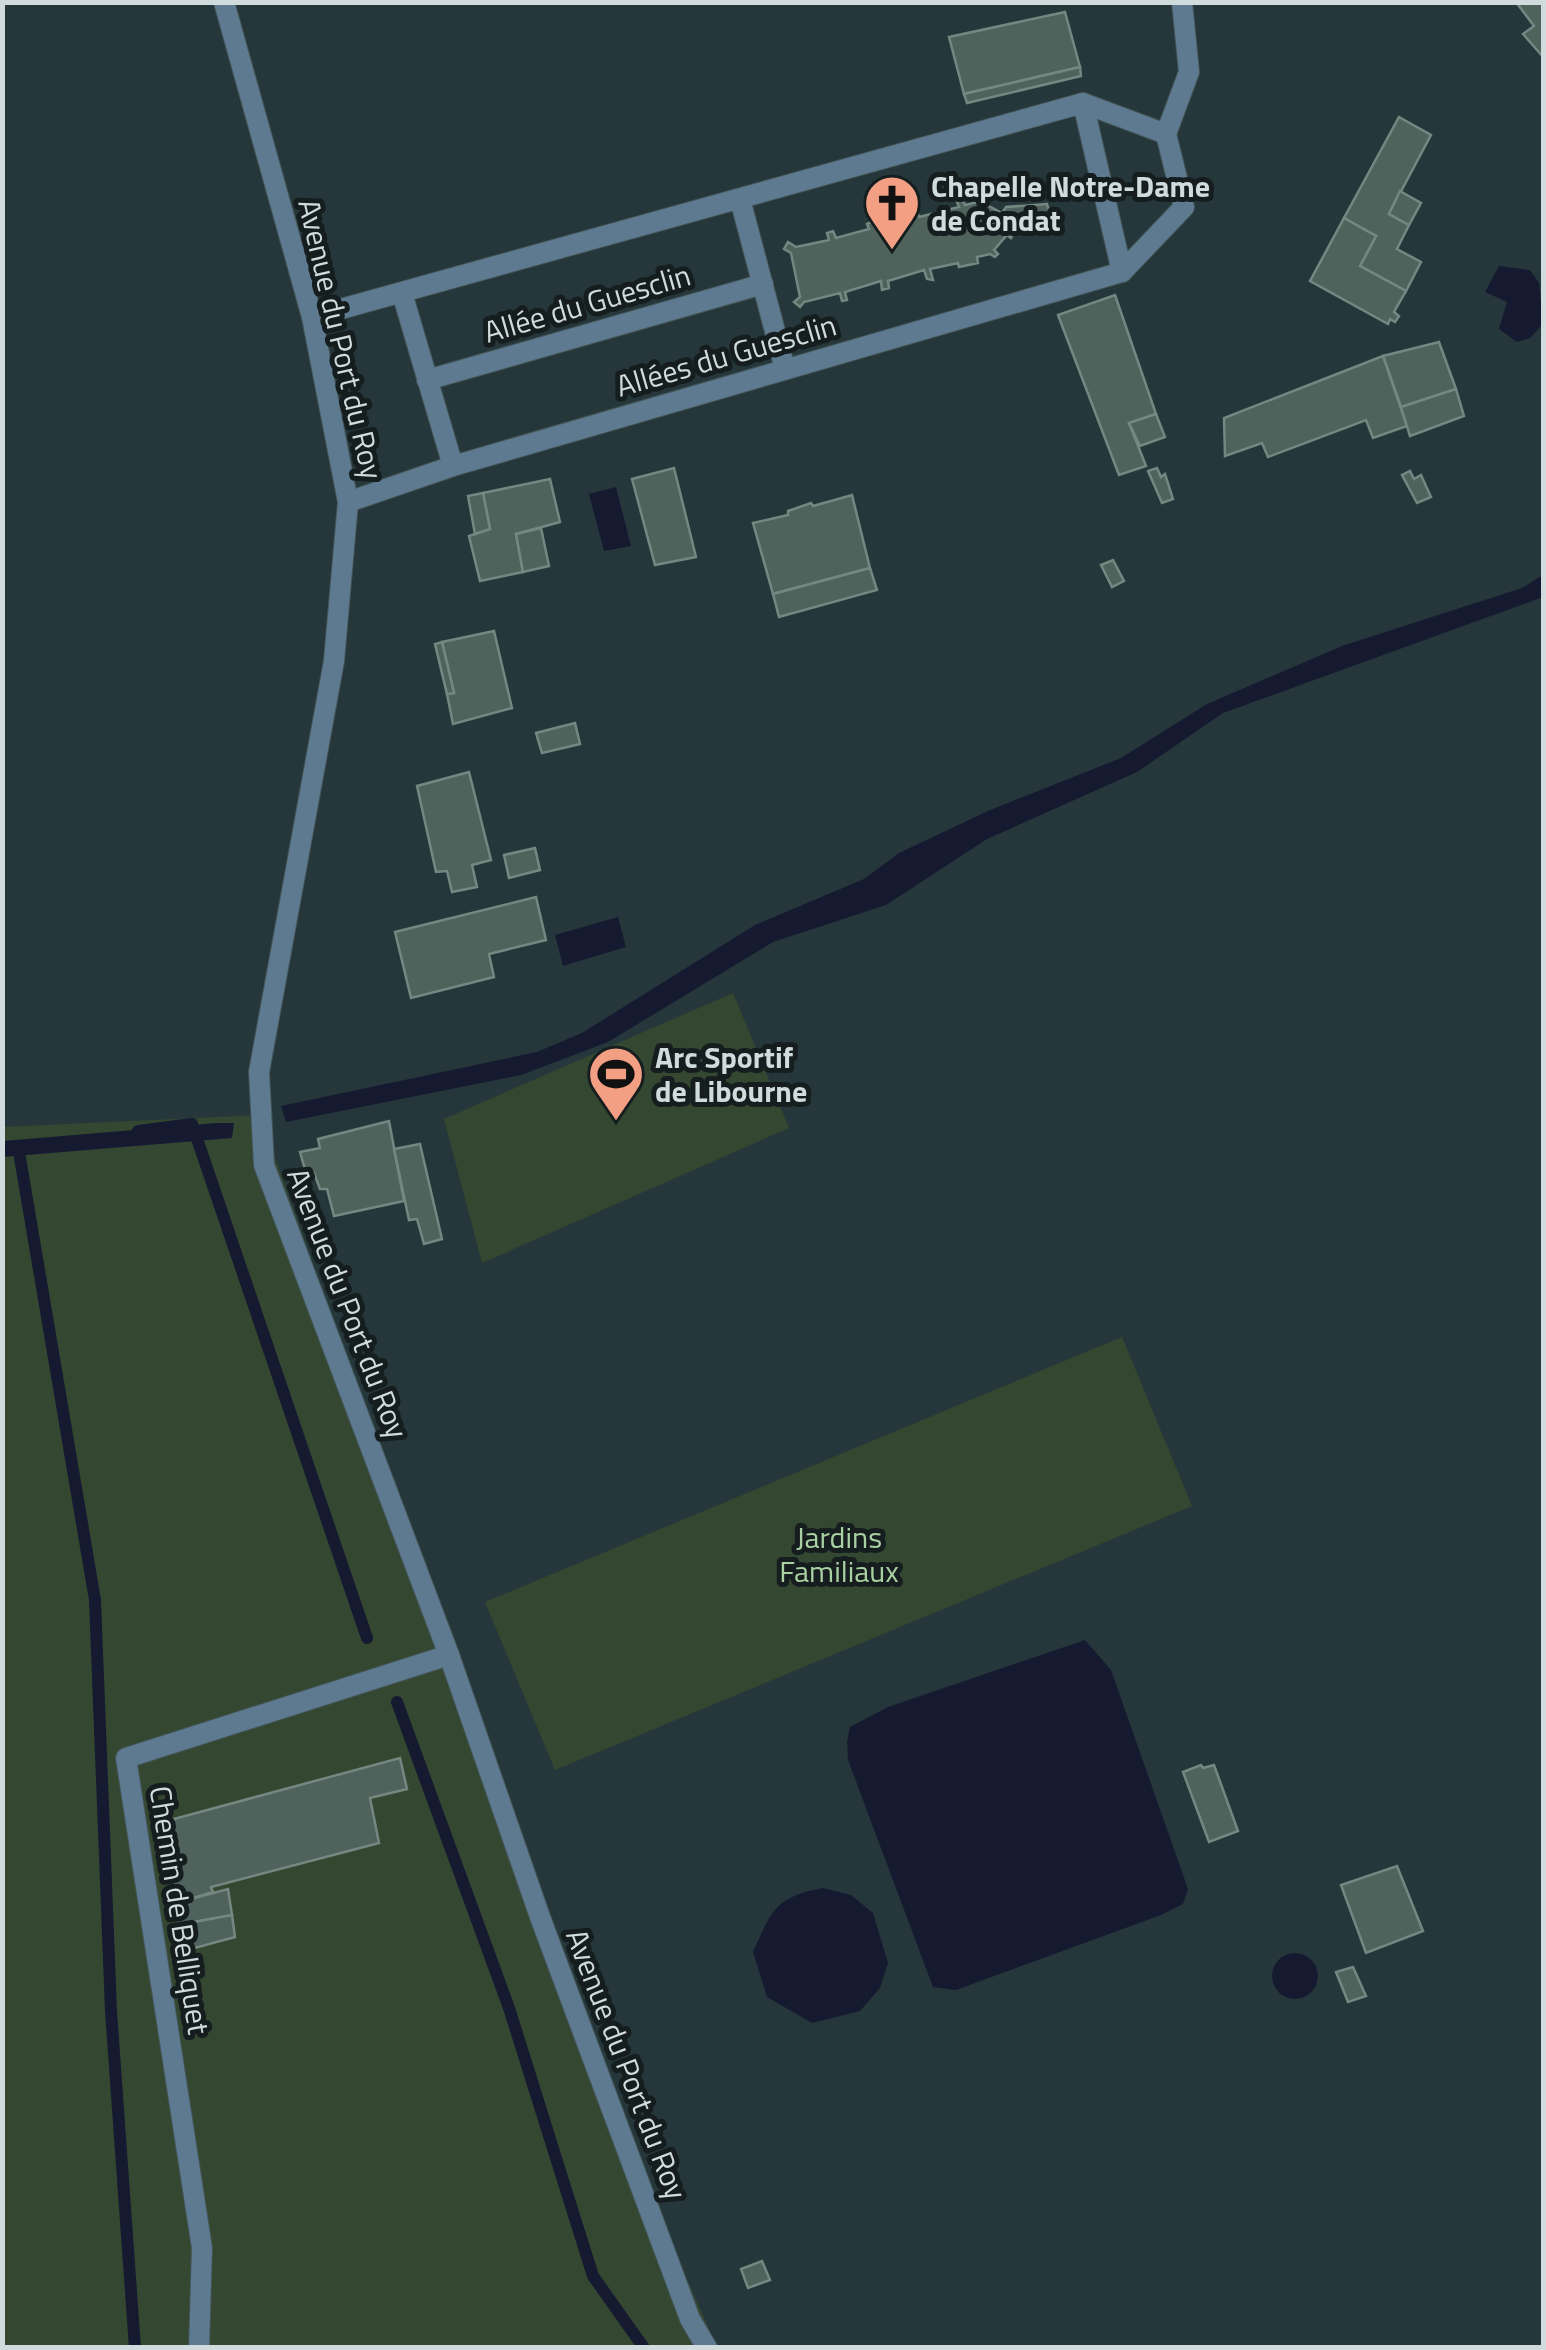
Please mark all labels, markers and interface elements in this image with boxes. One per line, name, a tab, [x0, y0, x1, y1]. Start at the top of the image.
place label: Chapelle Notre-Dame de Condat	[931, 163, 1210, 243]
church icon: Chapelle Notre-Dame de Condat	[862, 173, 922, 252]
street label: Avenue du Port du Roy	[286, 194, 396, 484]
street label: Allée du Guesclin	[478, 252, 696, 354]
street label: Allées du Guesclin	[610, 302, 842, 408]
place label: Arc Sportif de Libourne	[655, 1034, 807, 1114]
sports icon: Arc Sportif de Libourne	[586, 1044, 646, 1123]
street label: Avenue du Port du Roy	[275, 1161, 421, 1445]
park label: Jardins Familiaux	[779, 1514, 899, 1594]
street label: Chemin de Belliquet	[138, 1782, 222, 2038]
street label: Avenue du Port du Roy	[554, 1922, 700, 2206]

